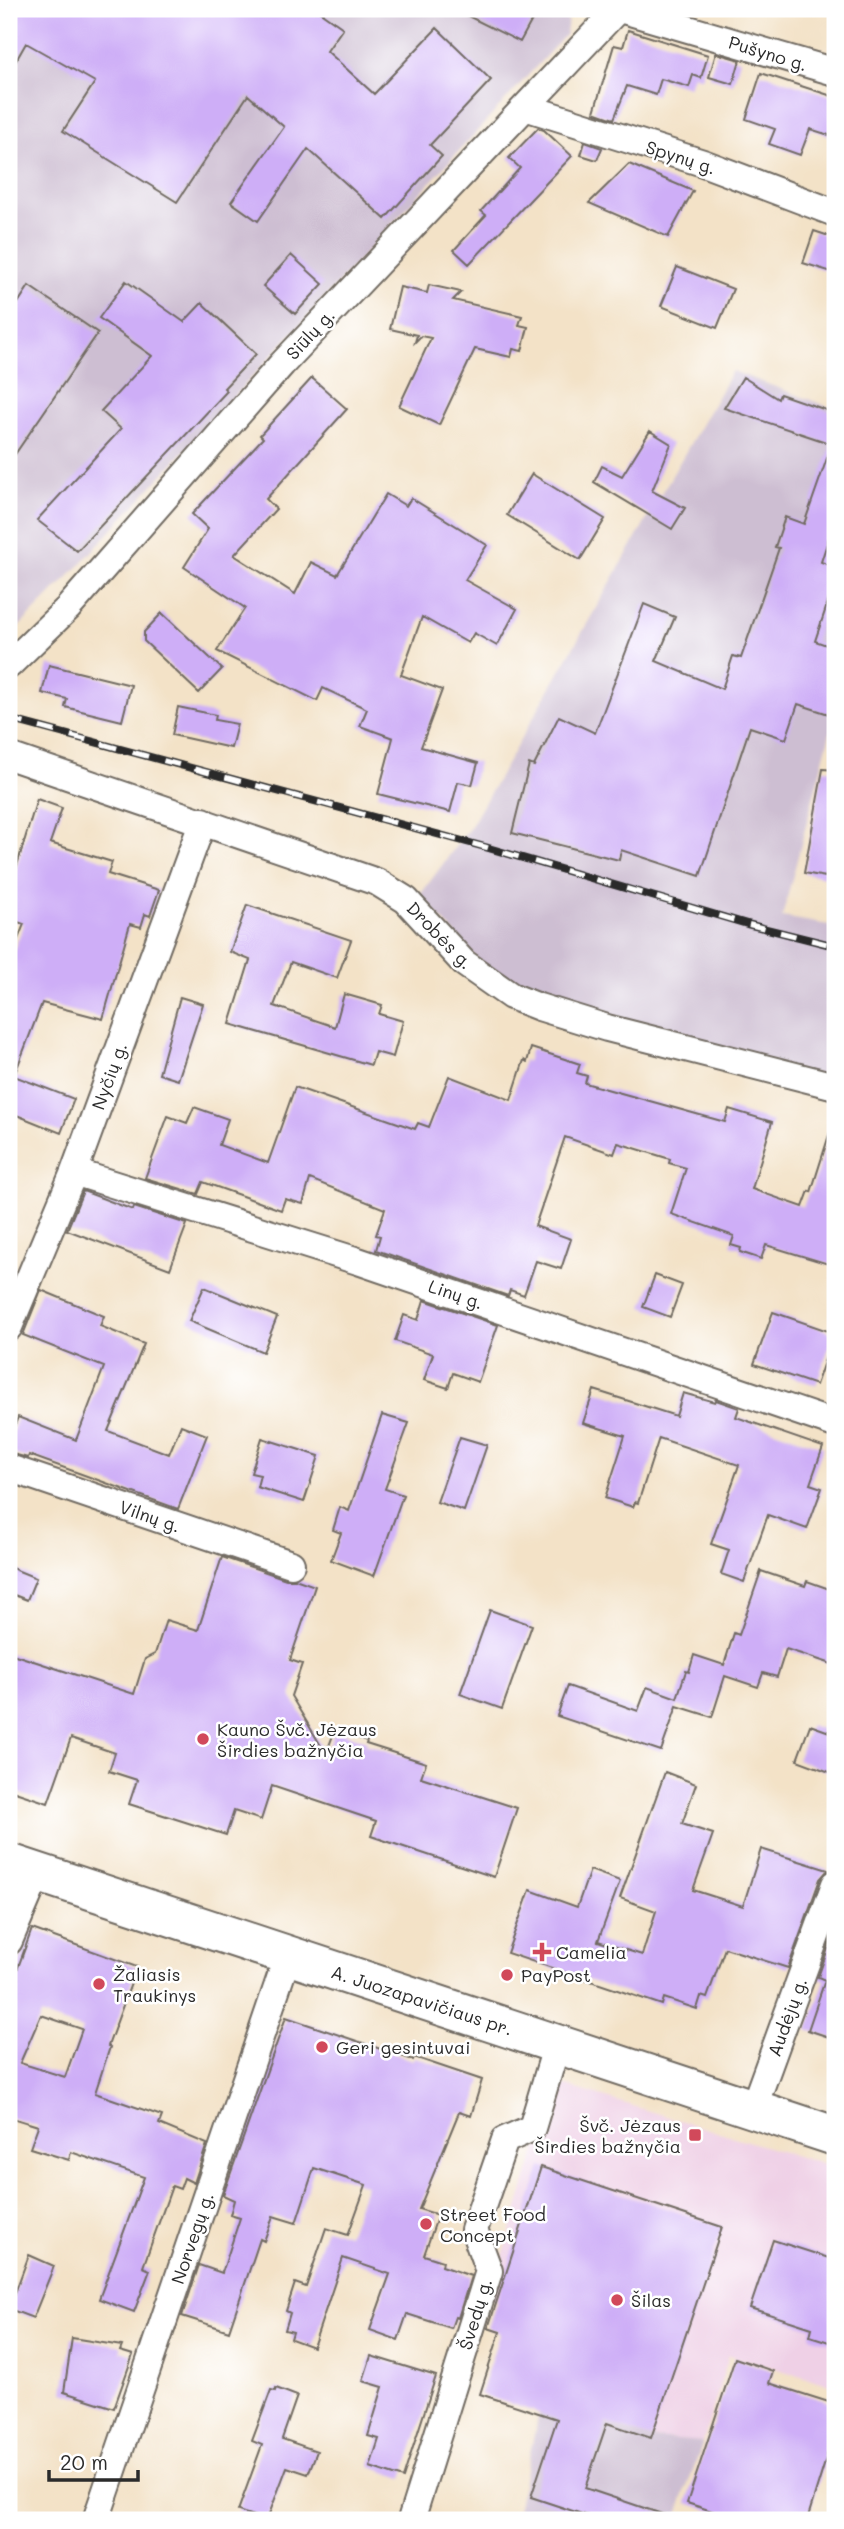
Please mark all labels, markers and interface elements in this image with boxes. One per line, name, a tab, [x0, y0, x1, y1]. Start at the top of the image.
street label: Pušyno g.	[726, 30, 810, 76]
street label: Spynų g.	[643, 134, 719, 180]
street label: Siūlų g.	[280, 303, 340, 365]
street label: Drobės g.	[402, 896, 478, 974]
street label: Nyčių g.	[86, 1039, 132, 1113]
street label: Linų g.	[425, 1273, 487, 1315]
street label: Vilnų g.	[116, 1494, 184, 1538]
place label: Kauno Švč. Jėzaus Širdies bažnyčia	[217, 1717, 377, 1762]
marker: Kauno Švč. Jėzaus Širdies bažnyčia	[195, 1731, 211, 1747]
place label: Camelia	[556, 1940, 627, 1964]
marker: Camelia	[534, 1944, 550, 1960]
street label: A. Juozapavičiaus pr.	[328, 1959, 516, 2041]
place label: Žaliasis Traukinys	[113, 1962, 196, 2007]
place label: PayPost	[521, 1963, 591, 1987]
marker: PayPost	[499, 1967, 515, 1983]
street label: Audėjų g.	[762, 1974, 812, 2060]
marker: Žaliasis Traukinys	[91, 1976, 107, 1992]
place label: Geri gesintuvai	[336, 2035, 471, 2059]
marker: Geri gesintuvai	[314, 2039, 330, 2055]
place label: Švč. Jėzaus Širdies bažnyčia	[534, 2113, 681, 2158]
marker: Švč. Jėzaus Širdies bažnyčia	[687, 2127, 703, 2143]
street label: Norvegų g.	[165, 2189, 219, 2287]
place label: Street Food Concept	[440, 2202, 546, 2247]
marker: Street Food Concept	[418, 2216, 434, 2232]
street label: Švedų g.	[453, 2275, 497, 2353]
place label: Šilas	[631, 2288, 671, 2312]
marker: Šilas	[609, 2292, 625, 2308]
scale bar	[49, 2438, 138, 2482]
text: 20 m	[60, 2448, 108, 2475]

